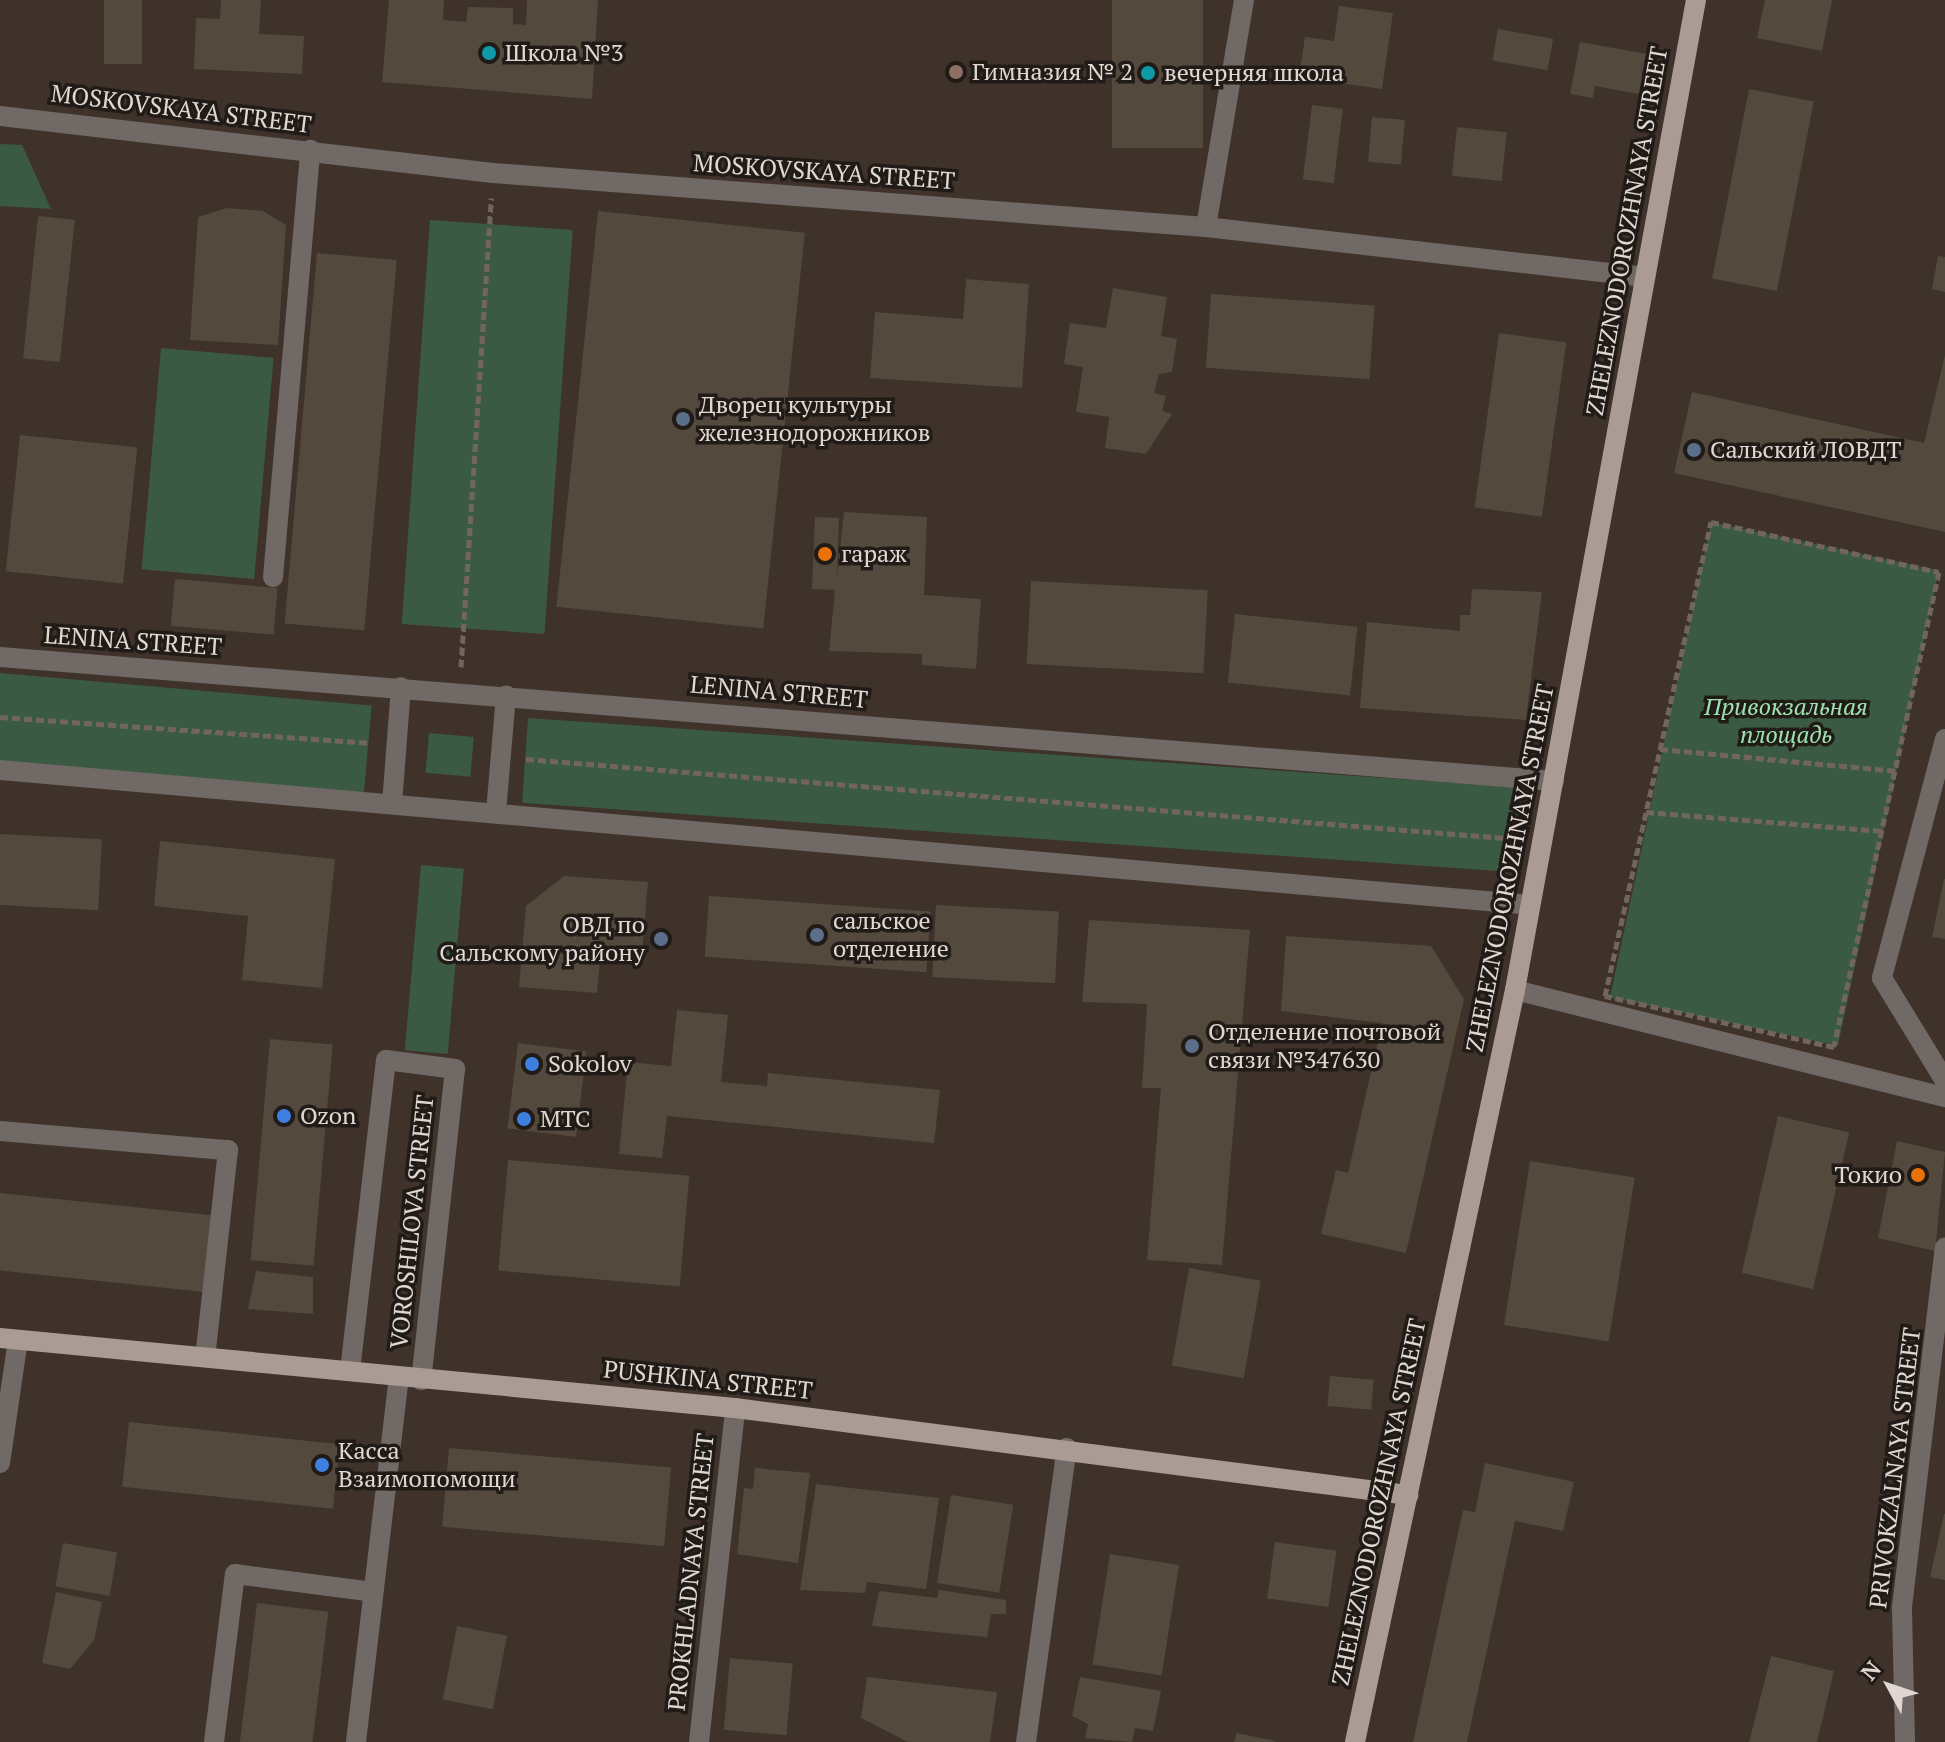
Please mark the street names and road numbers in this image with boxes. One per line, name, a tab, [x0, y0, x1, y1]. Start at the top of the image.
street label: ZHELEZNODOROZHNAYA STREET	[1580, 44, 1674, 418]
street label: MOSKOVSKAYA STREET	[49, 79, 313, 139]
street label: MOSKOVSKAYA STREET	[692, 148, 956, 196]
street label: LENINA STREET	[43, 620, 223, 662]
street label: LENINA STREET	[689, 670, 869, 714]
street label: ZHELEZNODOROZHNAYA STREET	[1460, 681, 1560, 1055]
street label: VOROSHILOVA STREET	[384, 1093, 440, 1351]
street label: ZHELEZNODOROZHNAYA STREET	[1326, 1316, 1432, 1688]
street label: PRIVOKZALNAYA STREET	[1863, 1326, 1927, 1610]
street label: PUSHKINA STREET	[602, 1355, 814, 1405]
street label: PROKHLADNAYA STREET	[662, 1432, 720, 1712]

